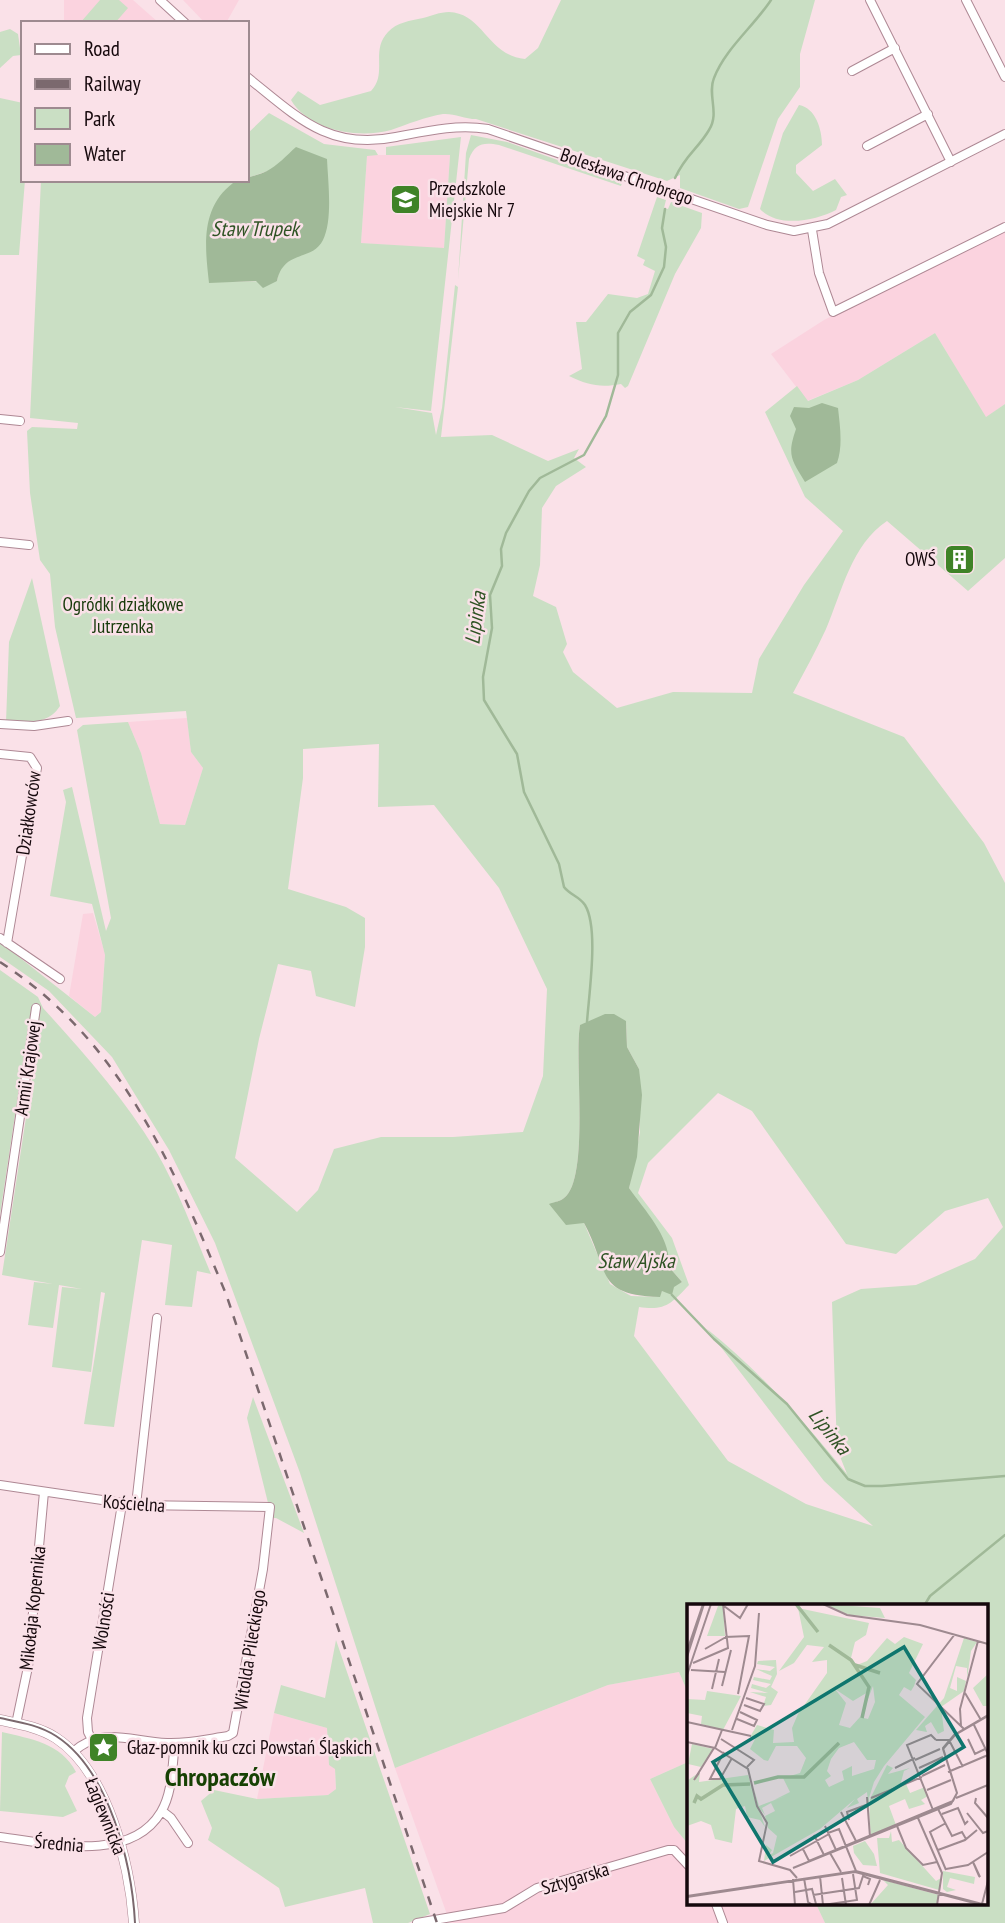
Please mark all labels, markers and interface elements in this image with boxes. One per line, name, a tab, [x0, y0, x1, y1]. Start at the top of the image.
legend	[21, 21, 248, 182]
text: Road	[84, 35, 120, 62]
text: Railway	[84, 70, 141, 97]
text: Park	[84, 105, 115, 132]
text: Water	[84, 140, 126, 167]
street label: Bolesława Chrobrego	[557, 142, 697, 210]
place label: Przedszkole Miejskie Nr 7	[429, 176, 515, 222]
school or university icon: Przedszkole Miejskie Nr 7	[389, 182, 423, 216]
water label: Staw Trupek	[211, 215, 302, 242]
building icon: OWŚ	[942, 542, 976, 576]
place label: OWŚ	[905, 547, 936, 571]
water label: Lipinka	[458, 589, 492, 646]
park label: Ogródki działkowe Jutrzenka	[62, 592, 184, 638]
street label: Działkowców	[10, 769, 46, 857]
street label: Armii Krajowej	[8, 1019, 46, 1117]
water label: Staw Ajska	[597, 1247, 676, 1274]
water label: Lipinka	[803, 1402, 858, 1461]
street label: Kościelna	[102, 1489, 166, 1517]
street label: Mikołaja Kopernika	[14, 1545, 50, 1671]
street label: Witolda Pileckiego	[228, 1588, 270, 1712]
street label: Wolności	[87, 1590, 119, 1652]
inset map	[687, 1604, 988, 1906]
place icon: Głaz-pomnik ku czci Powstań Śląskich	[87, 1730, 121, 1764]
place label: Głaz-pomnik ku czci Powstań Śląskich	[127, 1735, 372, 1759]
district label: Chropaczów	[165, 1760, 276, 1793]
street label: Łagiewnicka	[80, 1774, 132, 1858]
street label: Średnia	[33, 1829, 85, 1857]
street label: Sztygarska	[538, 1856, 612, 1900]

